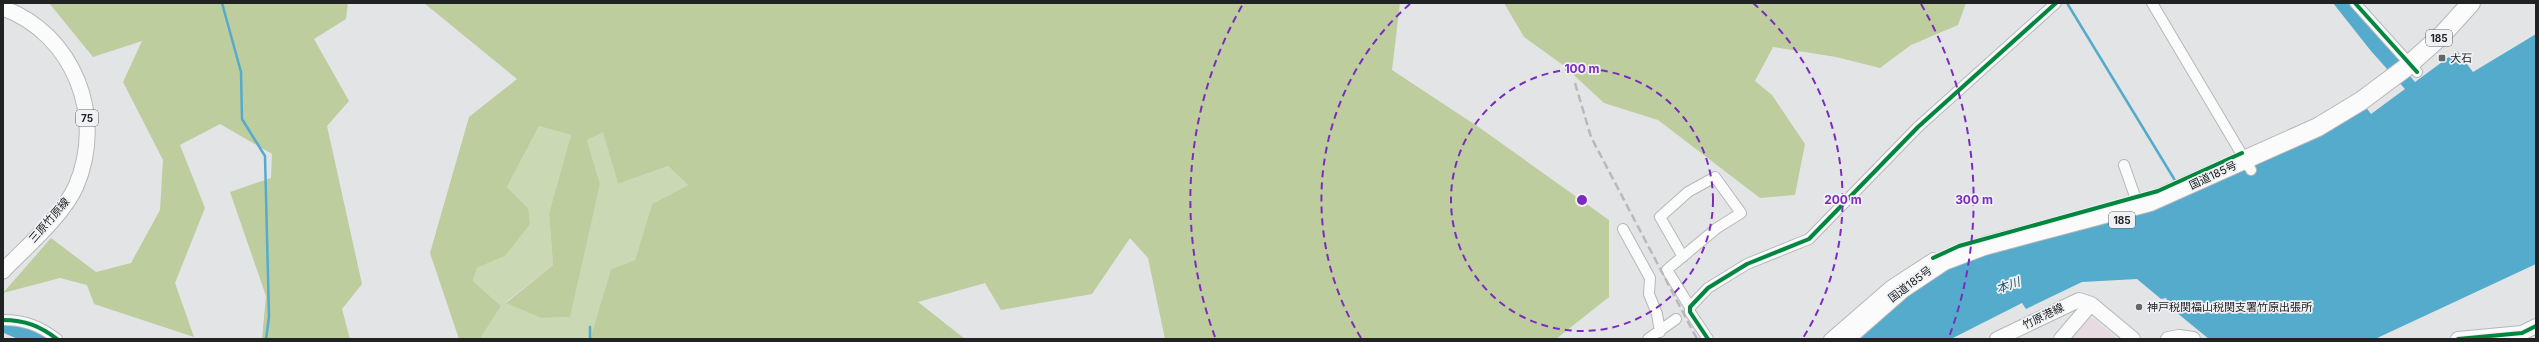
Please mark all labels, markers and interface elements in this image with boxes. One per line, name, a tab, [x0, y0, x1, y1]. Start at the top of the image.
road number: 185	[2426, 30, 2452, 46]
place label: 大石	[2450, 51, 2472, 65]
marker: 大石	[2437, 53, 2447, 63]
text: 100 m	[1564, 61, 1600, 76]
road number: 75	[76, 110, 98, 126]
street label: 国道185号	[2187, 158, 2239, 192]
text: 200 m	[1824, 192, 1862, 207]
text: 300 m	[1955, 192, 1993, 207]
centre of rings	[1575, 193, 1589, 207]
street label: 三原竹原線	[26, 195, 72, 245]
road number: 185	[2109, 212, 2135, 228]
street label: 国道185号	[1885, 263, 1935, 305]
water label: 本川	[1994, 273, 2024, 296]
street label: 竹原港線	[2020, 300, 2066, 332]
place label: 神戸税関福山税関支署竹原出張所	[2147, 300, 2313, 314]
marker: 神戸税関福山税関支署竹原出張所	[2134, 302, 2144, 312]

